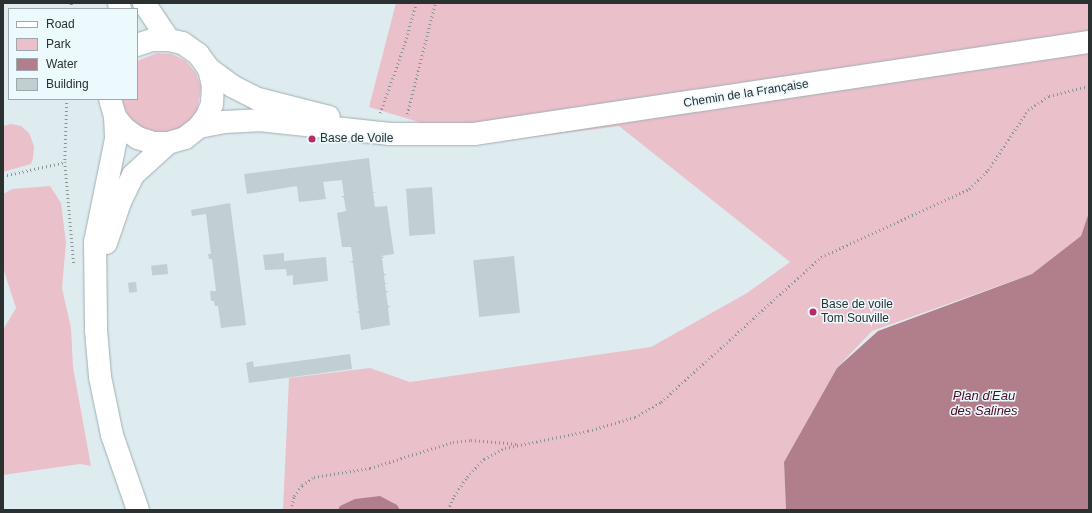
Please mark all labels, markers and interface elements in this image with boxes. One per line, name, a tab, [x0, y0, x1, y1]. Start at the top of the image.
legend	[8, 8, 138, 100]
text: Road	[46, 17, 75, 31]
text: Park	[46, 37, 71, 51]
text: Water	[46, 57, 78, 71]
text: Building	[46, 77, 89, 91]
street label: Chemin de la Française	[682, 77, 810, 111]
place label: Base de Voile	[320, 132, 393, 146]
marker: Base de Voile	[307, 134, 317, 144]
place label: Base de voile Tom Souville	[821, 298, 893, 326]
marker: Base de voile Tom Souville	[808, 307, 818, 317]
water label: Plan d'Eau des Salines	[950, 389, 1018, 420]

